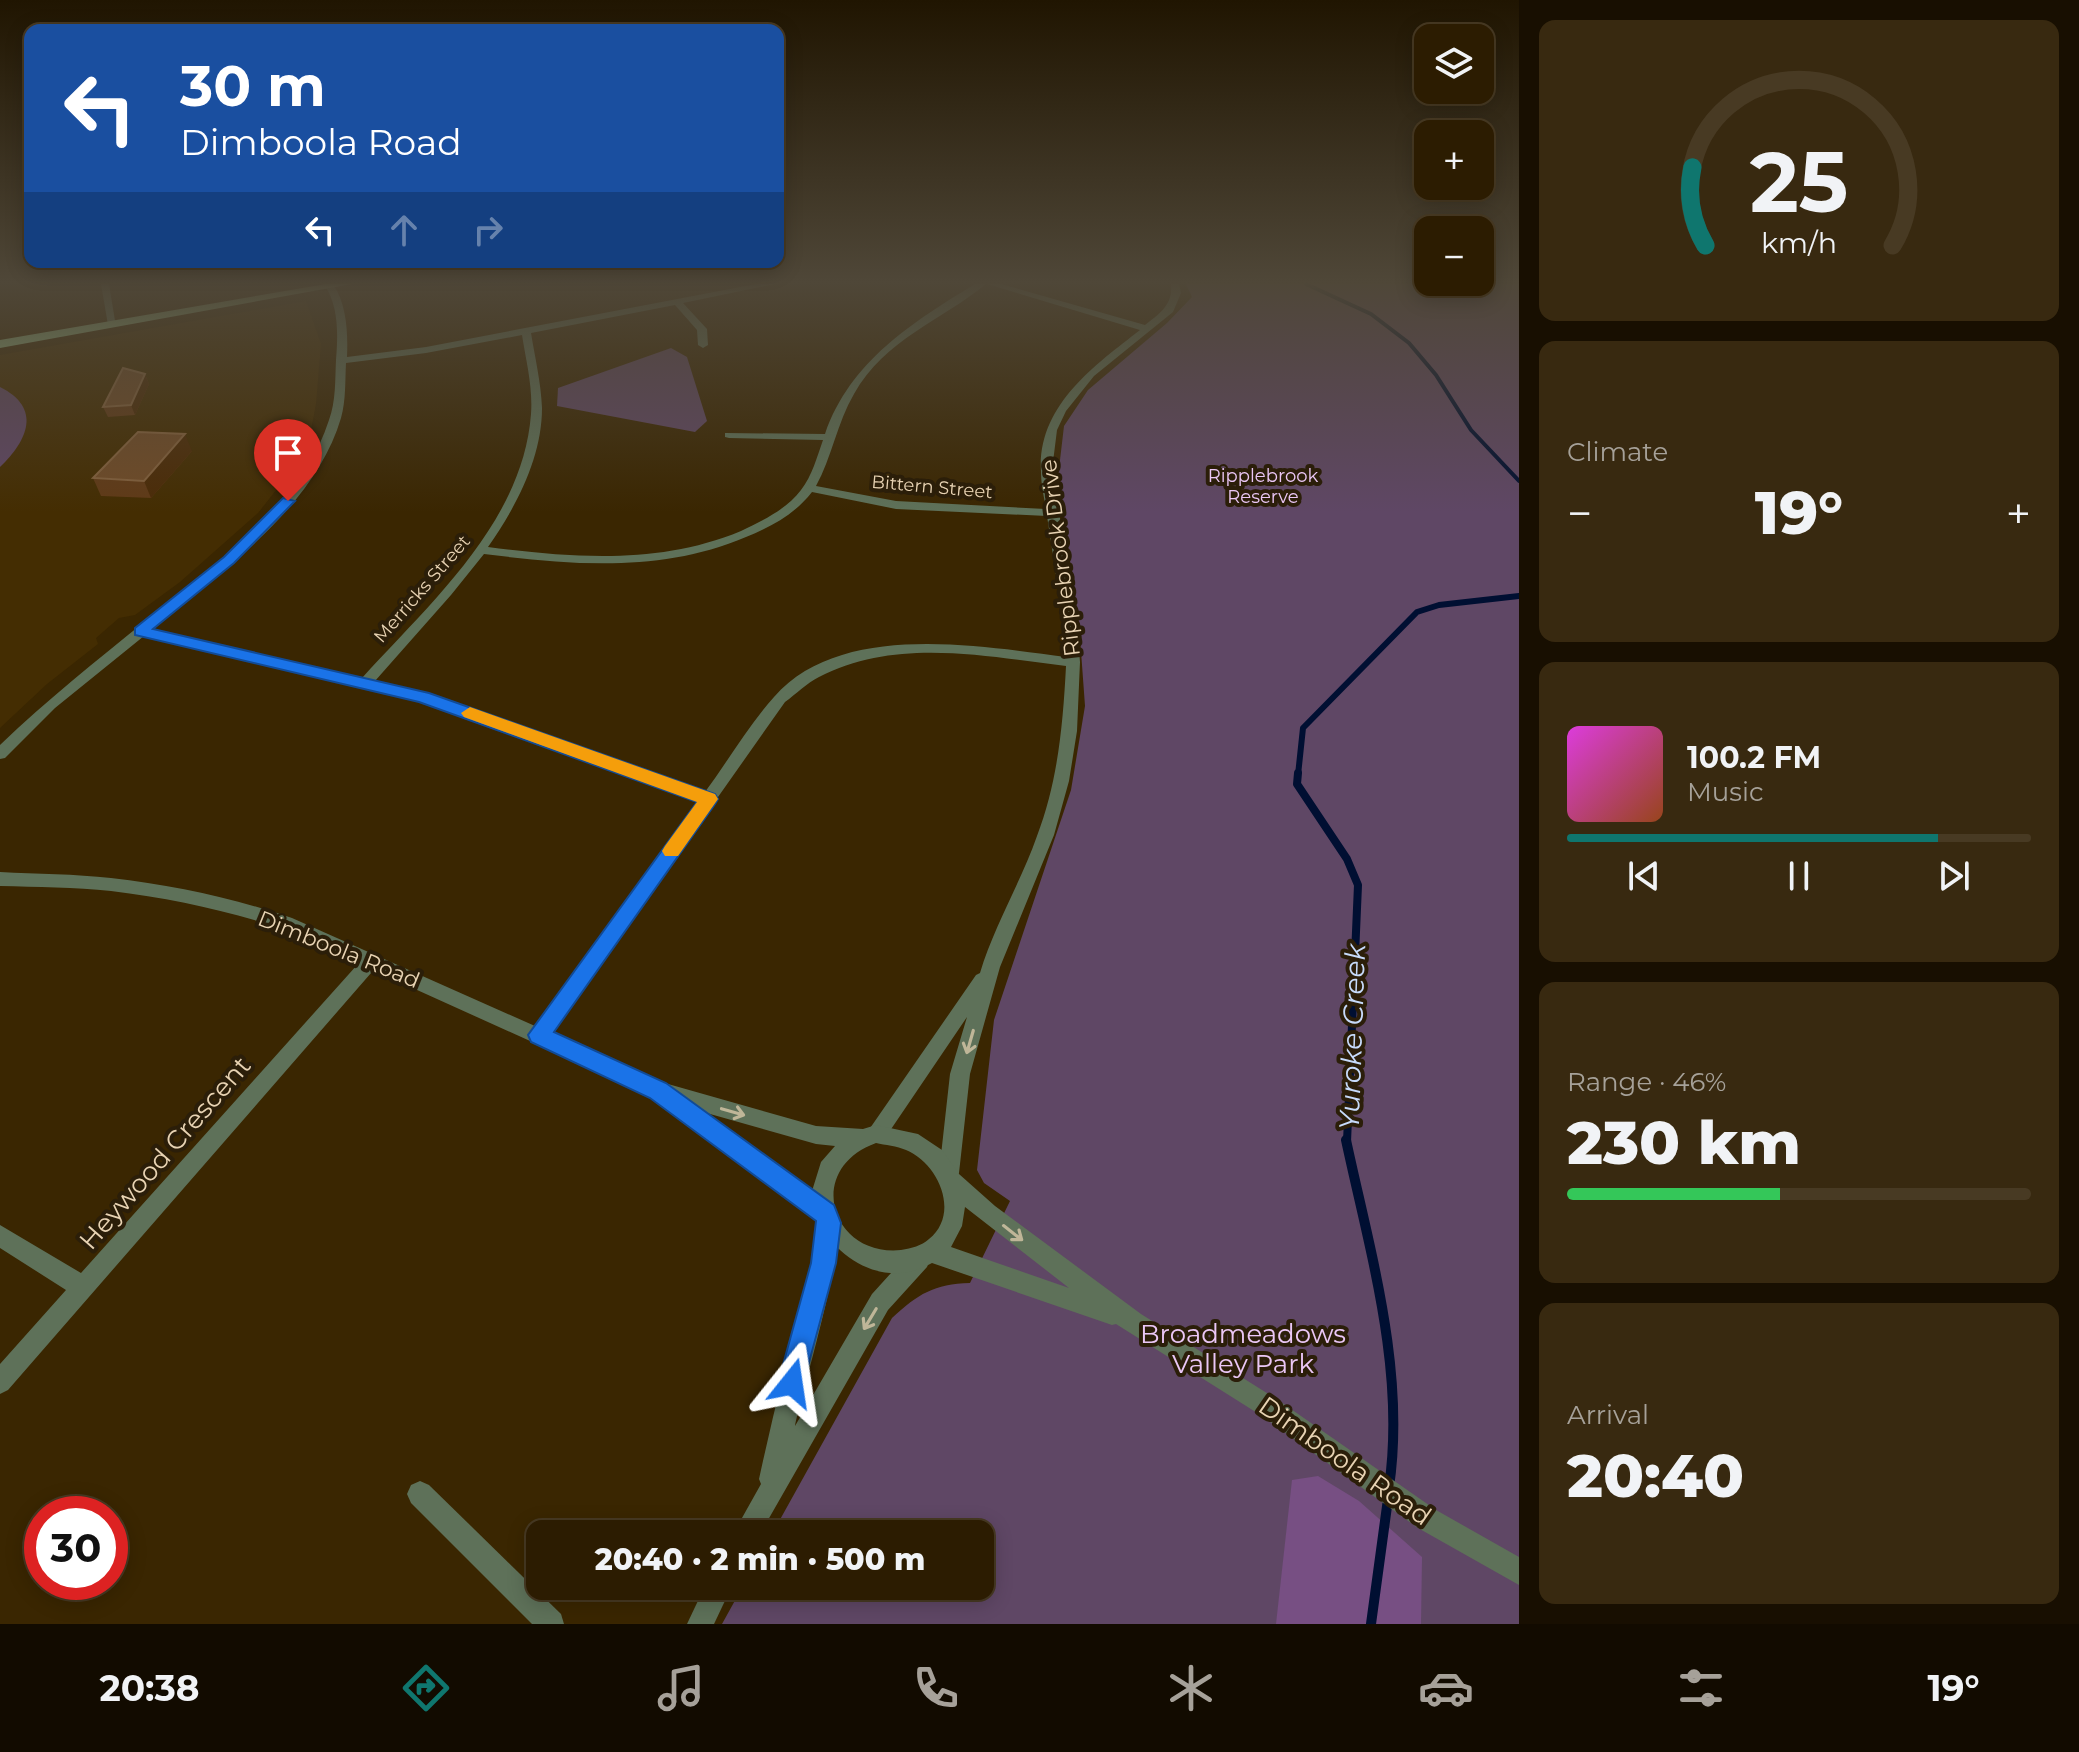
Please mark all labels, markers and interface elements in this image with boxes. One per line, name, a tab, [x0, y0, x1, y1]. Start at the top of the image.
map controls	[1414, 24, 1494, 296]
button: layers	[1414, 24, 1494, 104]
text: 30 m	[180, 52, 326, 120]
icon: left	[48, 56, 152, 160]
text: Dimboola Road	[180, 120, 462, 164]
button: +	[1414, 120, 1494, 200]
text: 25	[1750, 131, 1848, 233]
icon: left	[298, 208, 342, 252]
icon: ahead	[382, 208, 426, 252]
icon: right	[466, 208, 510, 252]
button: −	[1414, 216, 1494, 296]
text: km/h	[1761, 226, 1837, 261]
pin	[254, 419, 322, 501]
icon: arrive	[266, 431, 310, 475]
text: Climate	[1567, 436, 1668, 468]
street label: Ripplebrook Drive	[1035, 458, 1086, 658]
park label: Ripplebrook Reserve	[1208, 465, 1318, 508]
street label: Bittern Street	[870, 471, 994, 503]
text: 19°	[1755, 476, 1843, 549]
text: −	[1567, 486, 1592, 540]
text: +	[2006, 486, 2031, 540]
street label: Merricks Street	[369, 531, 475, 647]
text: 100.2 FM	[1687, 739, 1821, 776]
text: Music	[1687, 776, 1764, 808]
icon: previous	[1622, 854, 1666, 898]
icon: pause	[1777, 854, 1821, 898]
icon: next	[1932, 854, 1976, 898]
street label: Dimboola Road	[254, 905, 424, 994]
water label: Yuroke Creek	[1332, 942, 1372, 1131]
one-way arrow	[962, 1029, 977, 1055]
street label: Heywood Crescent	[72, 1050, 258, 1256]
text: Range · 46%	[1567, 1066, 1726, 1098]
one-way arrow	[720, 1105, 746, 1120]
text: 230 km	[1567, 1106, 1801, 1179]
one-way arrow	[1001, 1224, 1023, 1241]
one-way arrow	[862, 1307, 878, 1330]
park label: Broadmeadows Valley Park	[1140, 1318, 1346, 1380]
position arrow	[750, 1341, 834, 1425]
street label: Dimboola Road	[1253, 1390, 1437, 1532]
text: Arrival	[1567, 1399, 1649, 1431]
text: 20:40	[1567, 1439, 1744, 1512]
speed limit sign: 30	[24, 1496, 128, 1600]
text: 20:40 · 2 min · 500 m	[595, 1541, 925, 1578]
icon: directions	[398, 1660, 454, 1716]
icon: music	[653, 1660, 709, 1716]
icon: phone	[908, 1660, 964, 1716]
icon: climate	[1163, 1660, 1219, 1716]
icon: car	[1418, 1660, 1474, 1716]
icon: filters	[1673, 1660, 1729, 1716]
text: 20:38	[99, 1666, 200, 1710]
text: 19°	[1927, 1666, 1980, 1710]

